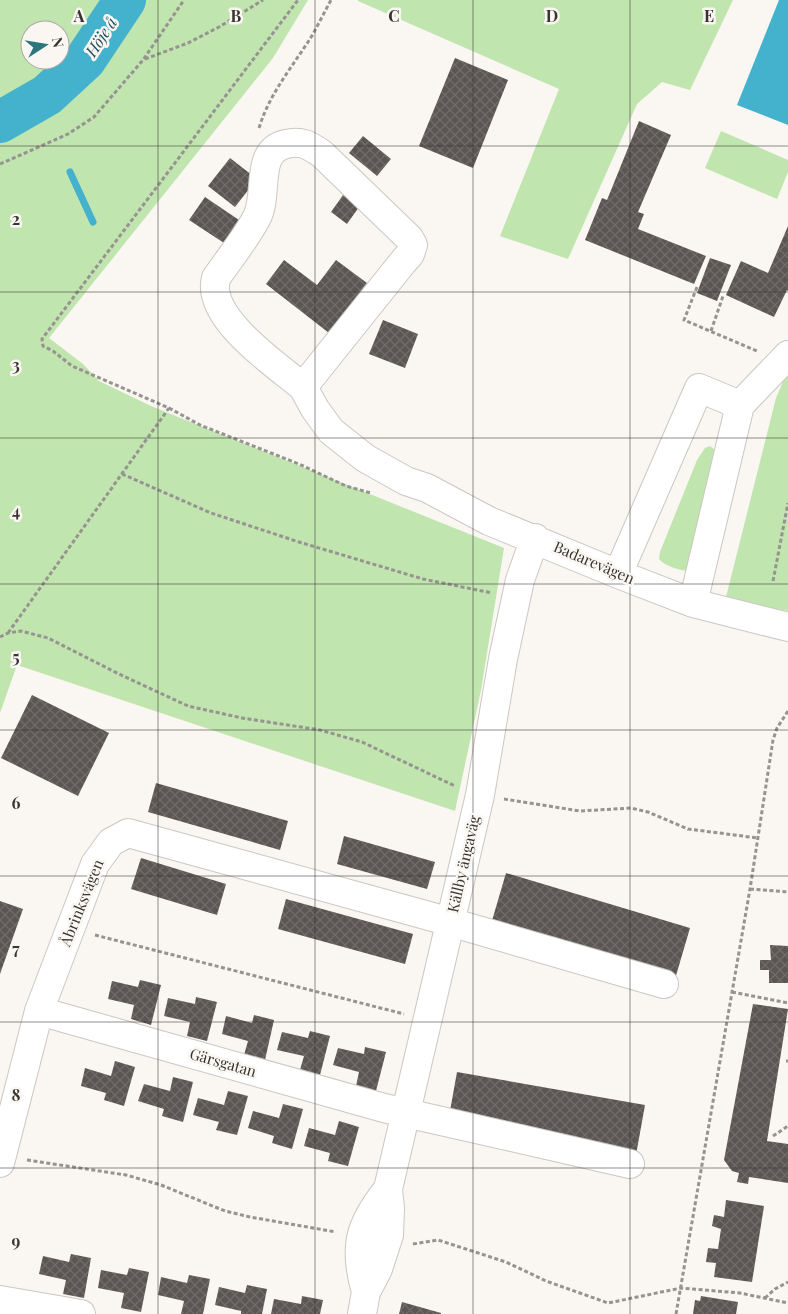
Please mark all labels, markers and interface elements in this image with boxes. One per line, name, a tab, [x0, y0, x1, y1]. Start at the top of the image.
text: A	[73, 5, 85, 26]
text: B	[231, 5, 242, 26]
text: C	[388, 5, 400, 26]
text: D	[546, 5, 558, 26]
text: E	[704, 5, 714, 26]
water label: Höje å	[79, 13, 121, 61]
north arrow	[20, 20, 70, 70]
text: N	[48, 35, 69, 49]
text: 2	[12, 208, 20, 229]
text: 3	[12, 354, 20, 375]
text: 4	[12, 500, 20, 521]
street label: Badarevägen	[551, 536, 638, 588]
text: 5	[12, 646, 20, 667]
text: 6	[12, 792, 21, 813]
street label: Källby ängaväg	[442, 813, 484, 914]
street label: Åbrinksvägen	[54, 856, 108, 950]
text: 7	[12, 938, 20, 959]
street label: Gärsgatan	[188, 1043, 259, 1081]
text: 8	[12, 1084, 21, 1105]
text: 9	[12, 1230, 21, 1251]

